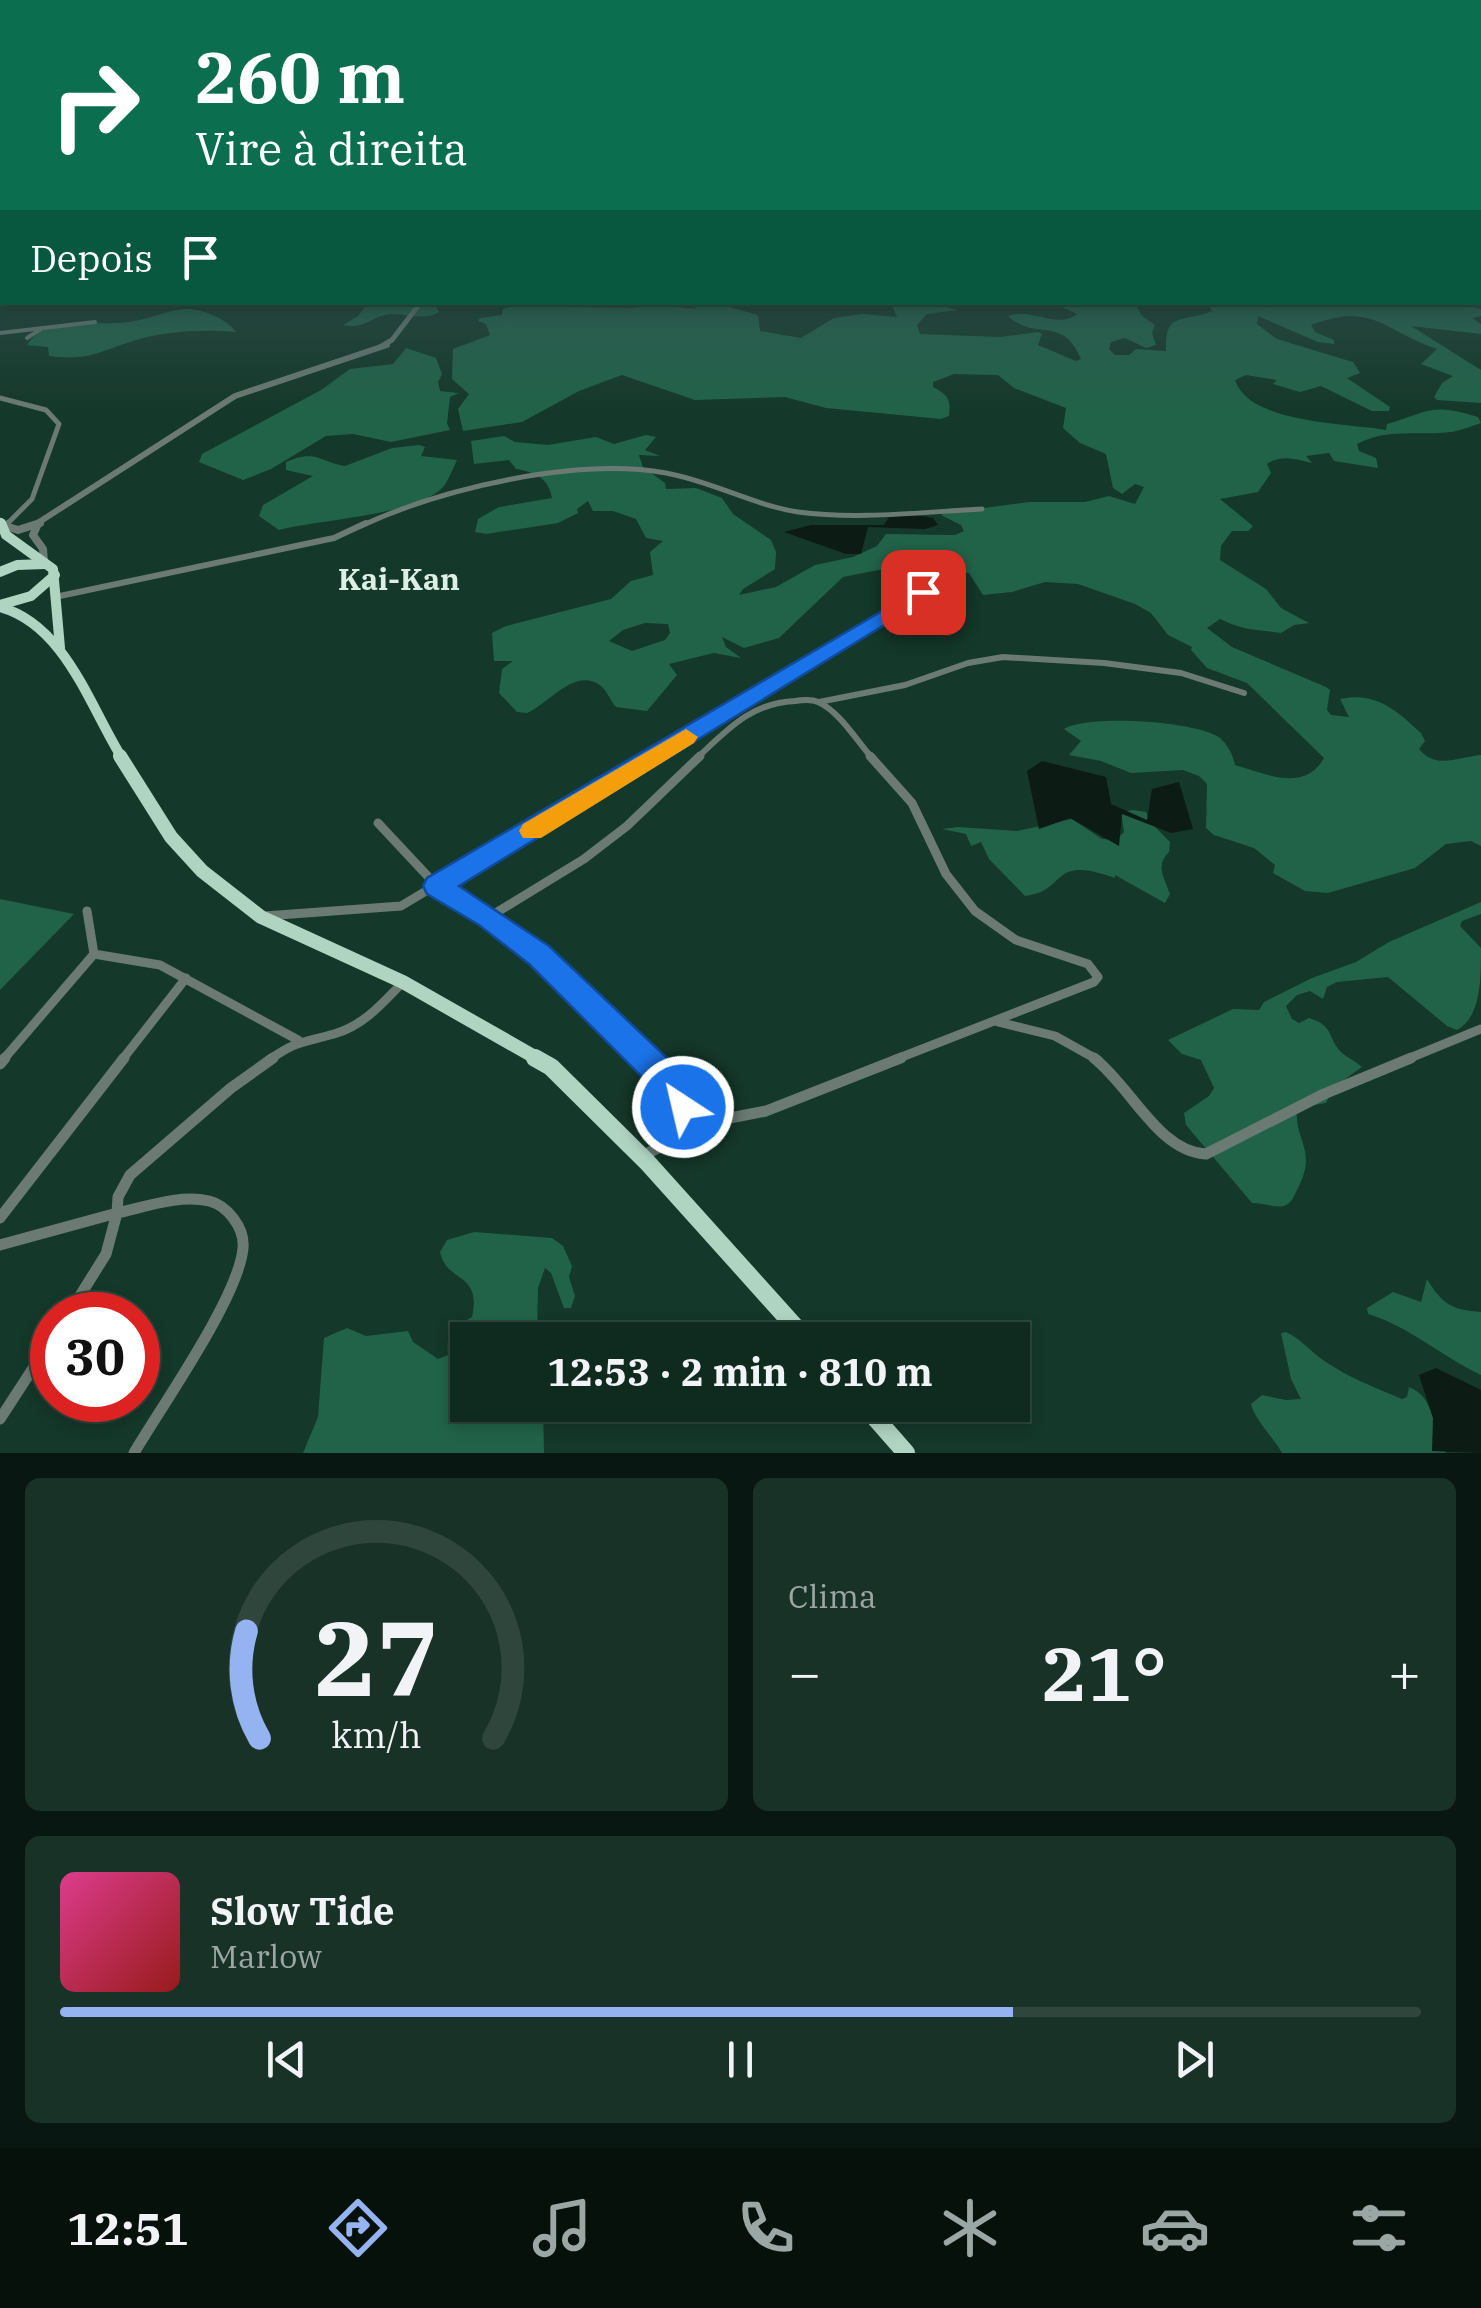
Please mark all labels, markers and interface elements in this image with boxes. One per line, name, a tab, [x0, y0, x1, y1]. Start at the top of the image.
text: 260 m	[195, 31, 405, 122]
icon: right	[30, 40, 160, 170]
text: Vire à direita	[195, 119, 468, 177]
icon: arrive	[173, 230, 228, 285]
text: Depois	[30, 233, 153, 282]
pin	[881, 550, 966, 635]
district label: Kai-Kan	[338, 559, 460, 598]
icon: arrive	[896, 565, 951, 620]
position arrow	[631, 1055, 735, 1159]
speed limit sign: 30	[30, 1292, 160, 1422]
text: 12:53 · 2 min · 810 m	[547, 1347, 933, 1396]
text: Clima	[788, 1575, 876, 1617]
text: 27	[314, 1589, 439, 1725]
text: 21°	[1042, 1624, 1167, 1722]
text: −	[788, 1637, 821, 1708]
text: +	[1388, 1637, 1421, 1708]
text: km/h	[331, 1711, 422, 1758]
text: Slow Tide	[210, 1886, 395, 1935]
text: Marlow	[210, 1935, 322, 1977]
icon: previous	[259, 2032, 314, 2087]
icon: pause	[713, 2032, 768, 2087]
icon: next	[1167, 2032, 1222, 2087]
icon: directions	[323, 2193, 393, 2263]
icon: music	[527, 2193, 597, 2263]
icon: phone	[731, 2193, 801, 2263]
icon: climate	[935, 2193, 1005, 2263]
icon: car	[1140, 2193, 1210, 2263]
icon: filters	[1344, 2193, 1414, 2263]
text: 12:51	[67, 2199, 189, 2257]

